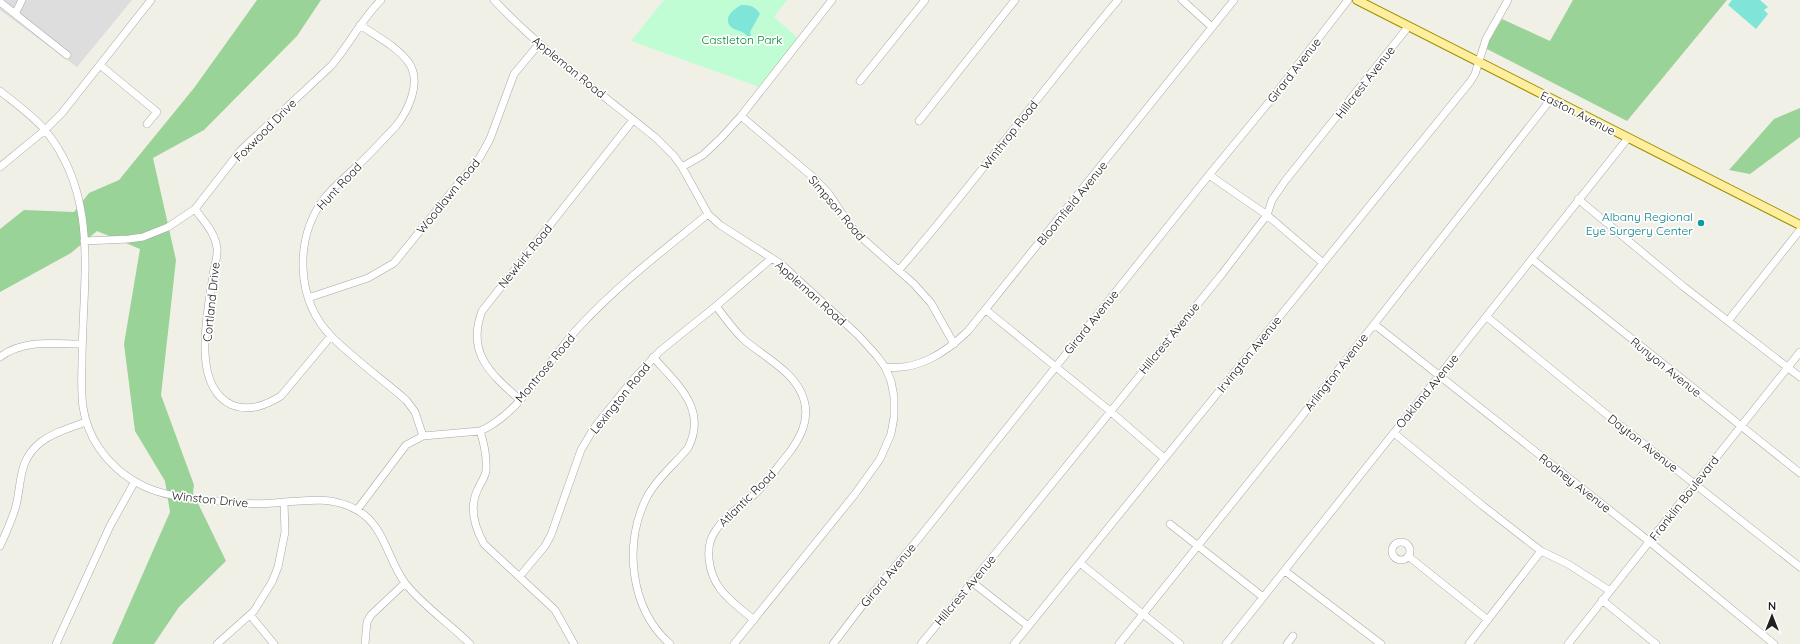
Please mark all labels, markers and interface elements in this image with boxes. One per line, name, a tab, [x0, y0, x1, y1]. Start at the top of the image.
park label: Castleton Park	[701, 32, 783, 47]
street label: Appleman Road	[529, 33, 609, 101]
street label: Girard Avenue	[1264, 34, 1324, 106]
street label: Hillcrest Avenue	[1332, 43, 1398, 121]
street label: Easton Avenue	[1538, 88, 1618, 138]
street label: Foxwood Drive	[231, 95, 300, 164]
street label: Winthrop Road	[977, 97, 1041, 173]
street label: Woodlawn Road	[413, 155, 483, 237]
street label: Bloomfield Avenue	[1034, 158, 1111, 248]
street label: Hunt Road	[313, 159, 365, 213]
street label: Simpson Road	[805, 172, 869, 244]
place label: Albany Regional Eye Surgery Center	[1586, 209, 1693, 238]
marker: Albany Regional Eye Surgery Center	[1696, 218, 1706, 228]
street label: Newkirk Road	[495, 221, 555, 291]
street label: Appleman Road	[773, 257, 849, 329]
street label: Cortland Drive	[199, 261, 223, 343]
street label: Girard Avenue	[1060, 287, 1122, 357]
street label: Hillcrest Avenue	[1135, 299, 1203, 377]
street label: Irvington Avenue	[1214, 313, 1285, 395]
street label: Arlington Avenue	[1301, 330, 1371, 414]
street label: Montrose Road	[512, 331, 578, 405]
street label: Runyon Avenue	[1628, 334, 1705, 400]
street label: Oakland Avenue	[1392, 351, 1462, 431]
street label: Lexington Road	[587, 359, 653, 437]
street label: Dayton Avenue	[1605, 411, 1681, 475]
street label: Rodney Avenue	[1536, 450, 1614, 516]
street label: Franklin Boulevard	[1646, 453, 1722, 543]
street label: Atlantic Road	[715, 466, 779, 530]
street label: Winston Drive	[171, 488, 249, 511]
street label: Girard Avenue	[857, 540, 919, 610]
street label: Hillcrest Avenue	[931, 551, 999, 629]
north arrow	[1752, 596, 1792, 636]
text: N	[1768, 599, 1776, 613]

